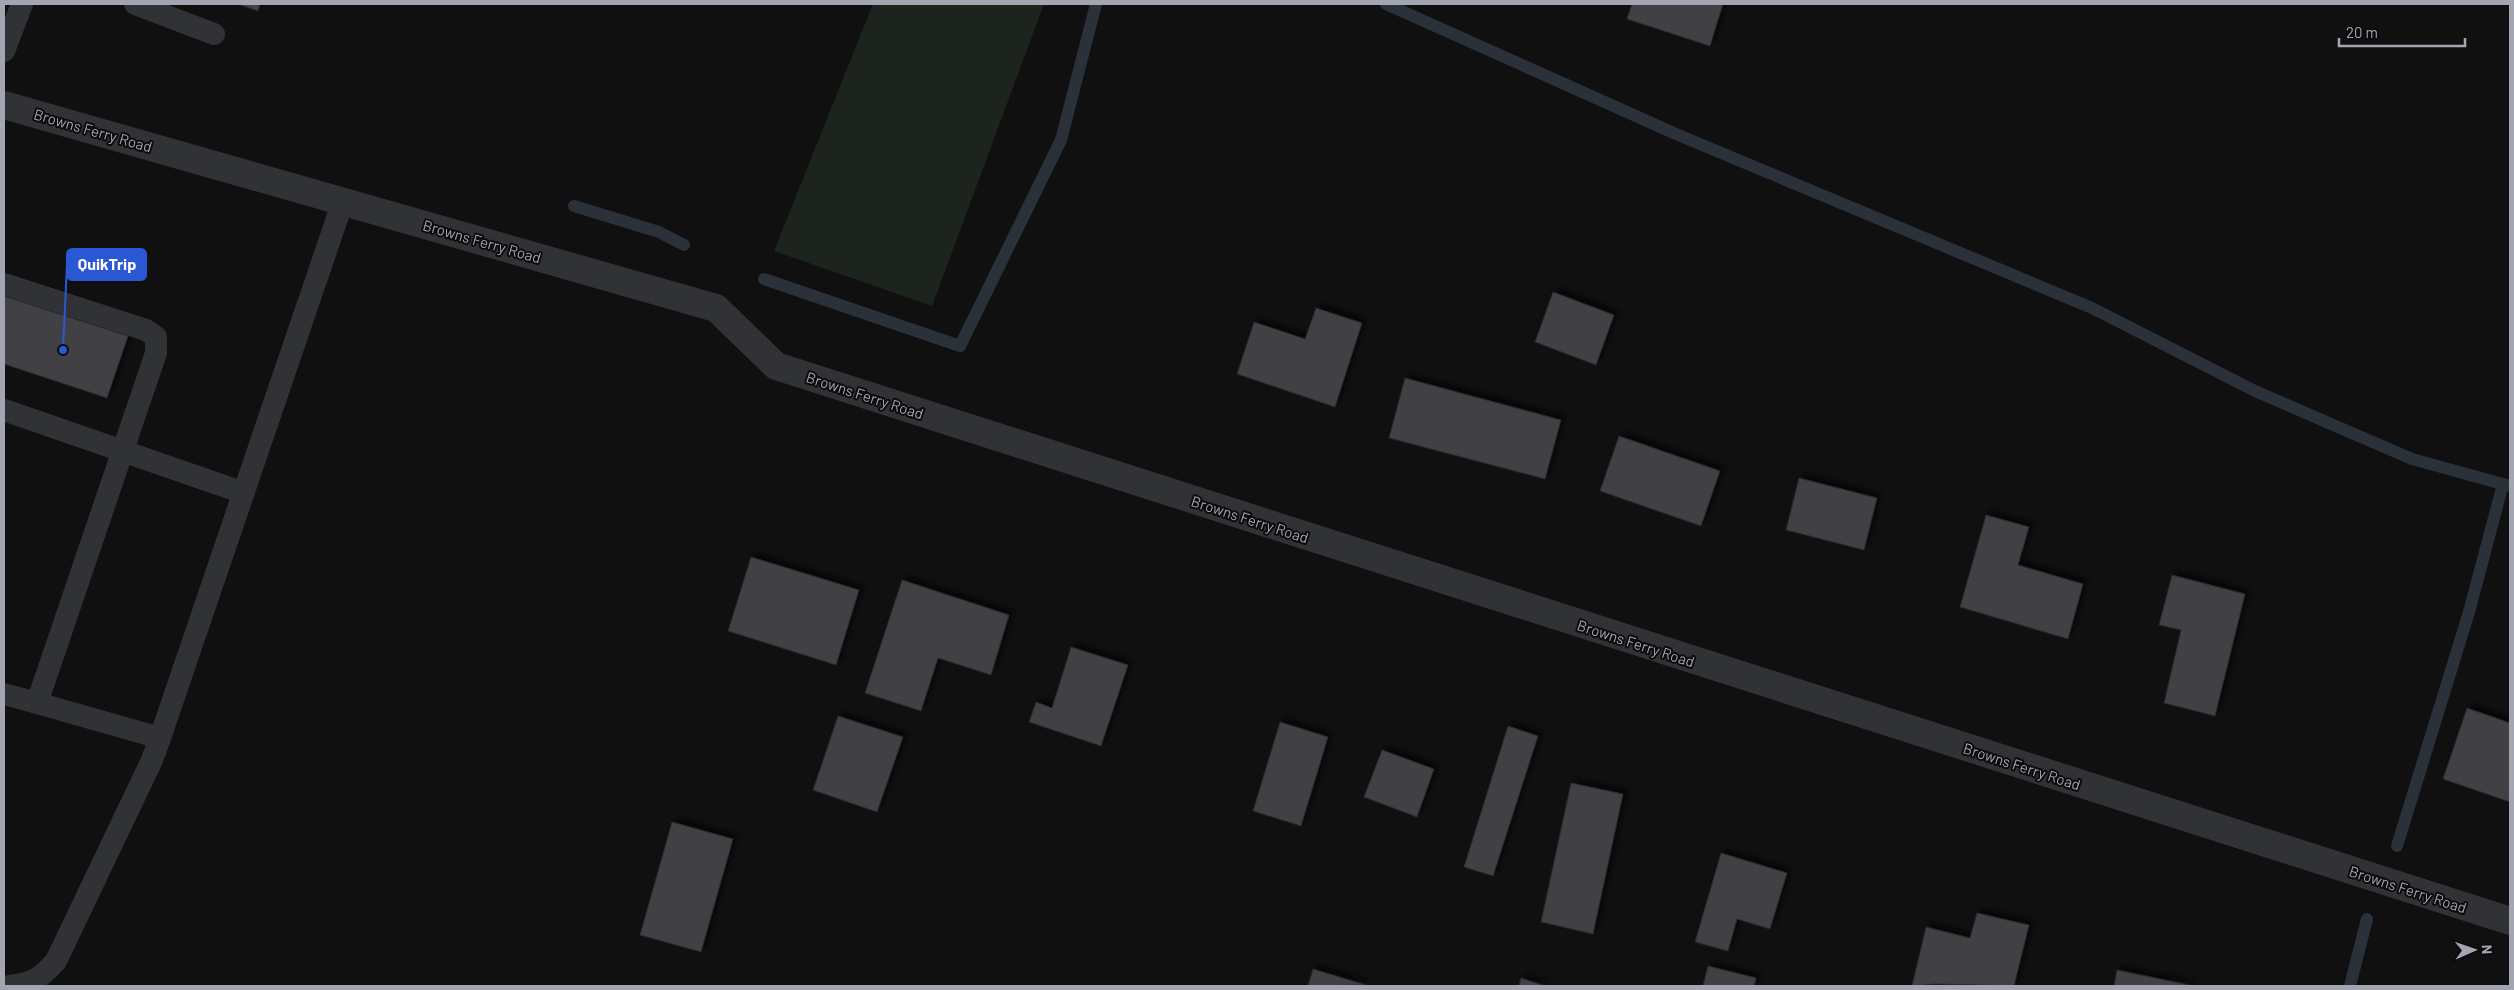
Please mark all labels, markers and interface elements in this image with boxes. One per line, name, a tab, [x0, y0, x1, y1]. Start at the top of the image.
scale bar	[2339, 15, 2465, 47]
text: 20 m	[2346, 23, 2378, 41]
street label: Browns Ferry Road	[32, 105, 154, 155]
street label: Browns Ferry Road	[421, 216, 543, 266]
callout: QuikTrip	[67, 249, 146, 280]
text: QuikTrip	[78, 254, 136, 273]
street label: Browns Ferry Road	[804, 368, 926, 422]
street label: Browns Ferry Road	[1189, 492, 1311, 546]
street label: Browns Ferry Road	[1575, 616, 1697, 670]
street label: Browns Ferry Road	[1961, 739, 2083, 793]
street label: Browns Ferry Road	[2347, 862, 2469, 916]
north arrow	[2449, 925, 2499, 975]
text: N	[2479, 945, 2496, 954]

